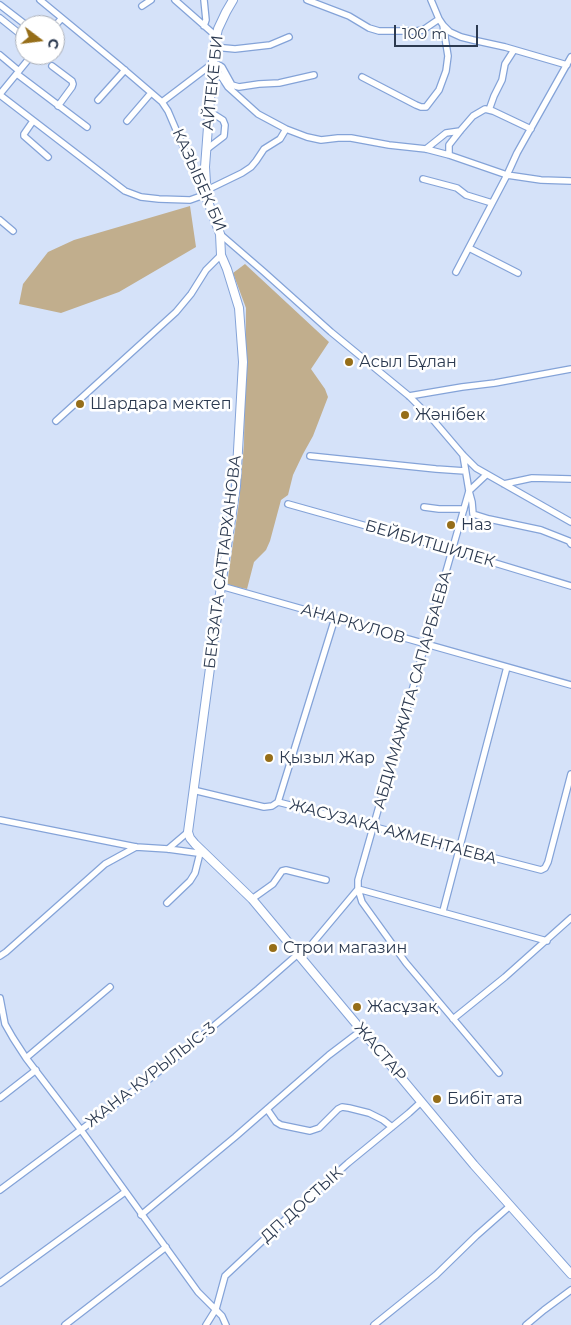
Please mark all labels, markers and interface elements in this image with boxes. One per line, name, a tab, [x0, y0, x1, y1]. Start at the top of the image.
north arrow	[15, 15, 65, 65]
scale bar	[396, 15, 480, 47]
text: 100 m	[402, 24, 447, 43]
street label: АЙТЕКЕ БИ	[198, 35, 228, 131]
text: С	[44, 36, 64, 51]
street label: КАЗЫБЕК БИ	[168, 126, 230, 234]
place label: Асыл Бұлан	[359, 352, 457, 372]
marker: Асыл Бұлан	[343, 356, 355, 368]
place label: Шардара мектеп	[90, 394, 231, 414]
marker: Шардара мектеп	[74, 398, 86, 410]
place label: Жәнібек	[415, 405, 485, 425]
marker: Жәнібек	[399, 409, 411, 421]
street label: БЕКЗАТА САТТАРХАНОВА	[200, 454, 246, 670]
place label: Наз	[461, 515, 492, 535]
street label: БЕЙБИТШИЛЕК	[363, 516, 497, 572]
marker: Наз	[445, 519, 457, 531]
street label: АБДИМАЖИТА САПАРБАЕВА	[370, 569, 456, 811]
street label: АНАРКУЛОВ	[299, 600, 407, 648]
place label: Қызыл Жар	[279, 748, 375, 768]
marker: Қызыл Жар	[263, 752, 275, 764]
street label: ЖАСУЗАКА АХМЕНТАЕВА	[287, 795, 499, 869]
place label: Строи магазин	[283, 938, 407, 958]
marker: Строи магазин	[267, 942, 279, 954]
place label: Жасұзақ	[367, 997, 437, 1017]
marker: Жасұзақ	[351, 1001, 363, 1013]
street label: ЖАНА КУРЫЛЫС-3	[82, 1018, 220, 1132]
street label: ЖАСТАР	[350, 1019, 410, 1085]
place label: Бибіт ата	[447, 1089, 523, 1109]
marker: Бибіт ата	[431, 1093, 443, 1105]
street label: ДП ДОСТЫК	[257, 1163, 347, 1247]

